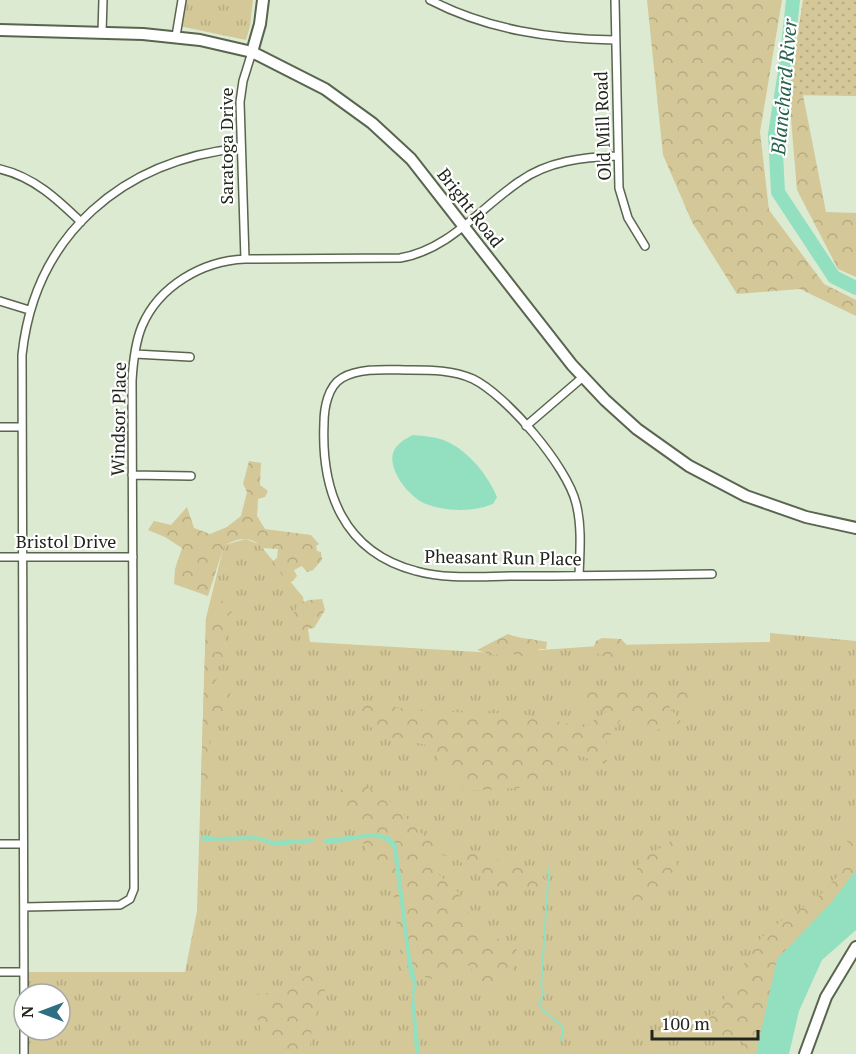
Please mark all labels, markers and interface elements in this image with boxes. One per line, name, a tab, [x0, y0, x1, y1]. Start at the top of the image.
water label: Blanchard River	[764, 17, 803, 157]
street label: Old Mill Road	[588, 71, 616, 181]
street label: Saratoga Drive	[214, 87, 238, 205]
street label: Bright Road	[432, 163, 509, 252]
street label: Windsor Place	[105, 362, 131, 476]
street label: Bristol Drive	[16, 529, 116, 553]
street label: Pheasant Run Place	[424, 544, 582, 570]
north arrow	[12, 982, 72, 1042]
scale bar	[652, 1003, 758, 1041]
text: N	[16, 1006, 38, 1018]
text: 100 m	[661, 1011, 710, 1035]

